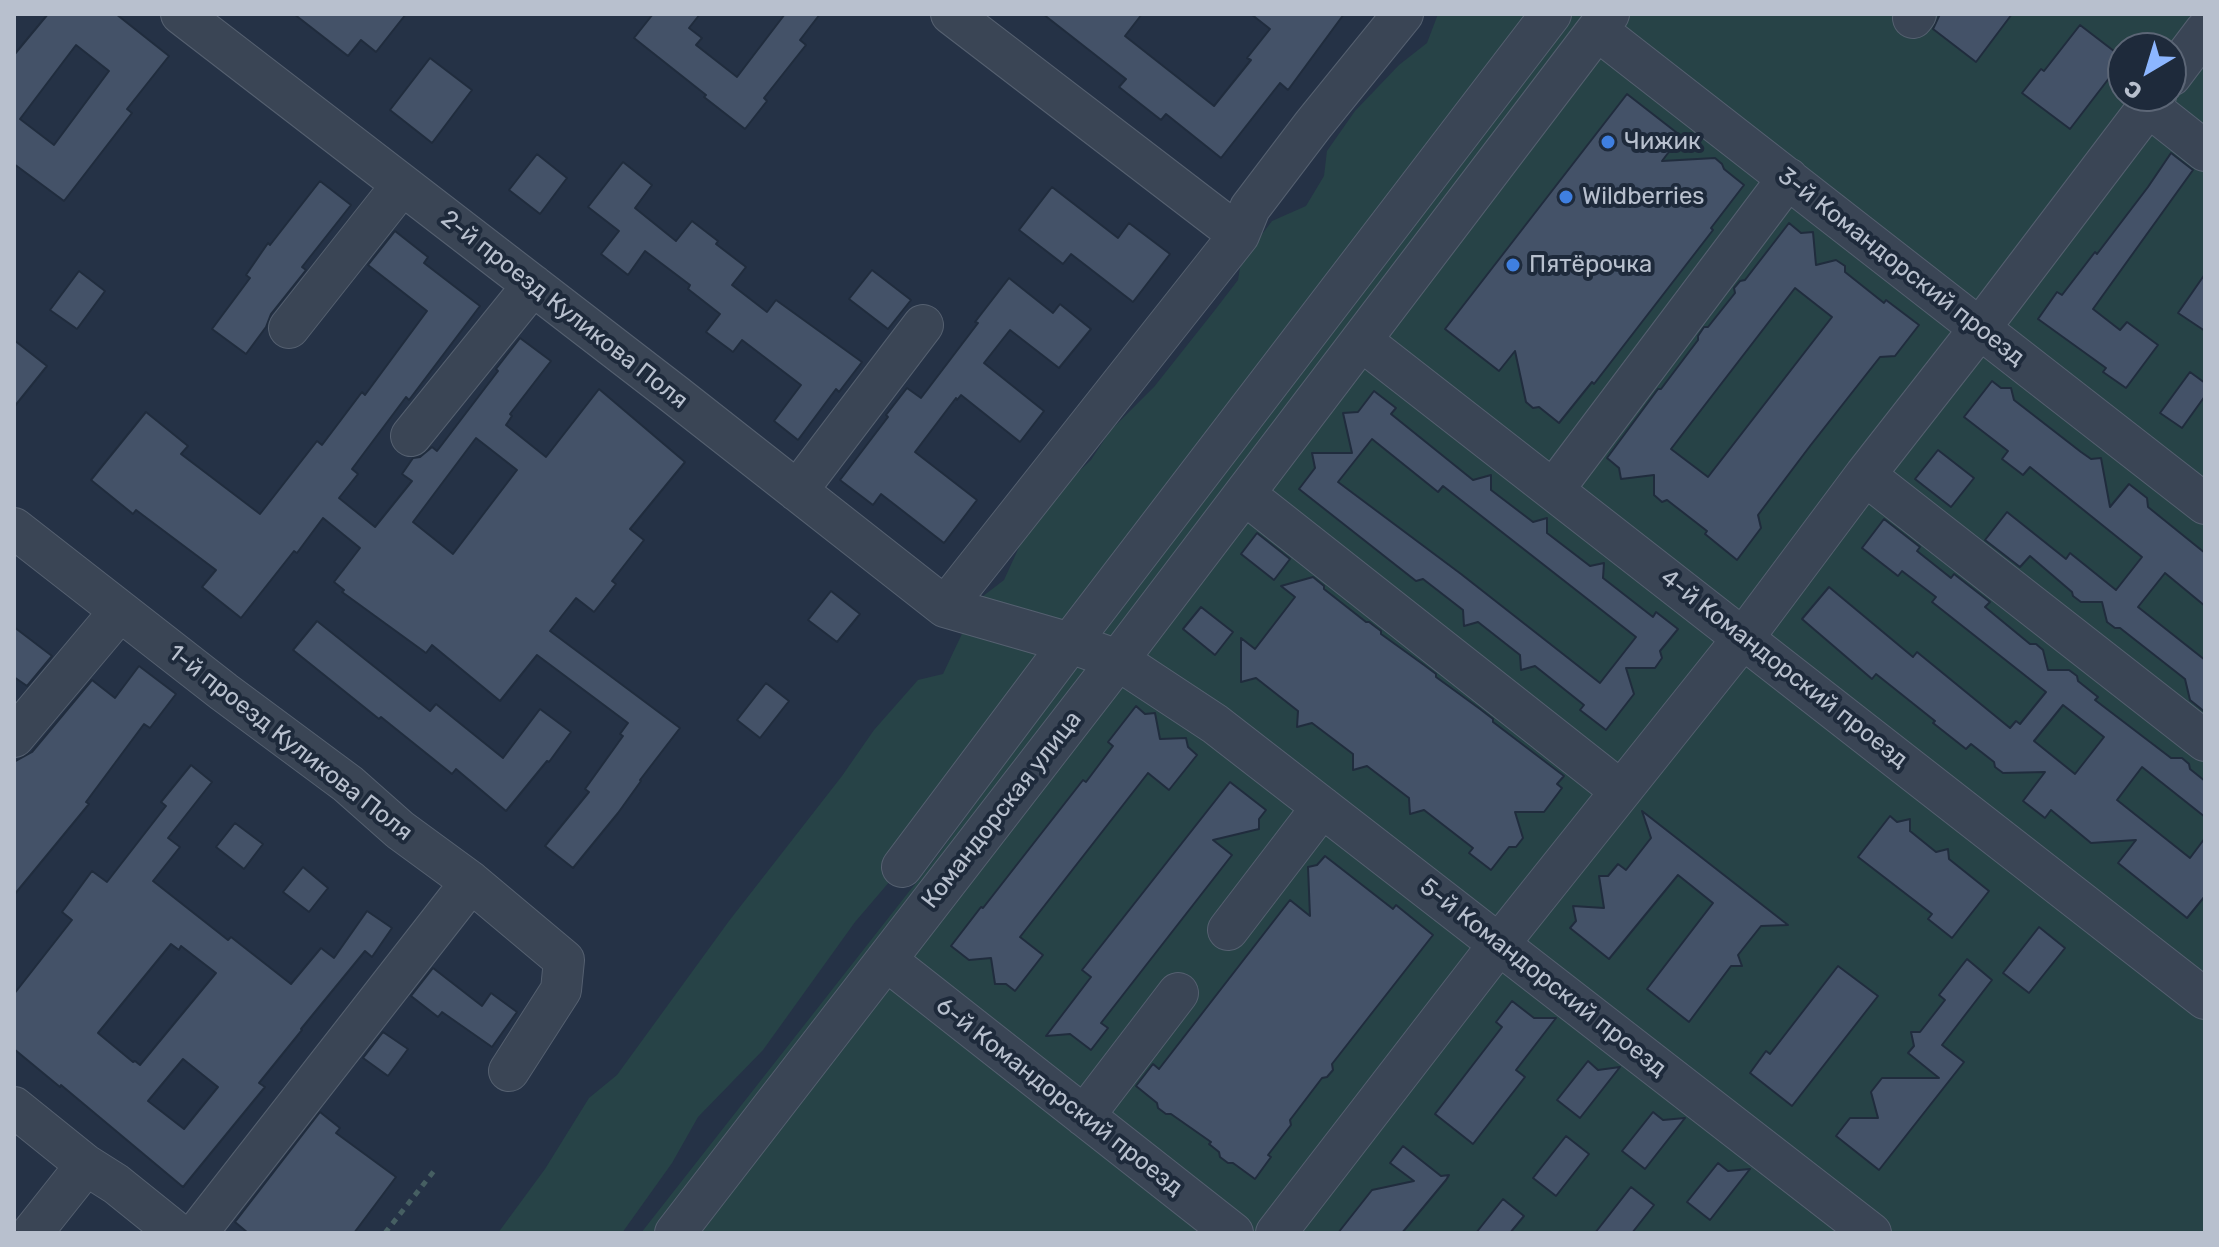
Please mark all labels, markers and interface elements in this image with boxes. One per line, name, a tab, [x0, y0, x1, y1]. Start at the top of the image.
north arrow	[2107, 32, 2187, 112]
text: С	[2119, 74, 2148, 105]
place label: Чижик	[1624, 128, 1701, 156]
marker: Чижик	[1599, 133, 1617, 151]
street label: 3-й Командорский проезд	[1772, 162, 2030, 372]
place label: Wildberries	[1582, 183, 1705, 211]
marker: Wildberries	[1557, 188, 1575, 206]
street label: 2-й проезд Куликова Поля	[435, 205, 693, 415]
place label: Пятёрочка	[1529, 251, 1652, 279]
marker: Пятёрочка	[1504, 256, 1522, 274]
street label: 4-й Командорский проезд	[1655, 564, 1913, 774]
street label: 1-й проезд Куликова Поля	[162, 639, 418, 847]
street label: Командорская улица	[916, 706, 1088, 914]
street label: 5-й Командорский проезд	[1414, 873, 1672, 1083]
street label: 6-й Командорский проезд	[930, 992, 1188, 1202]

